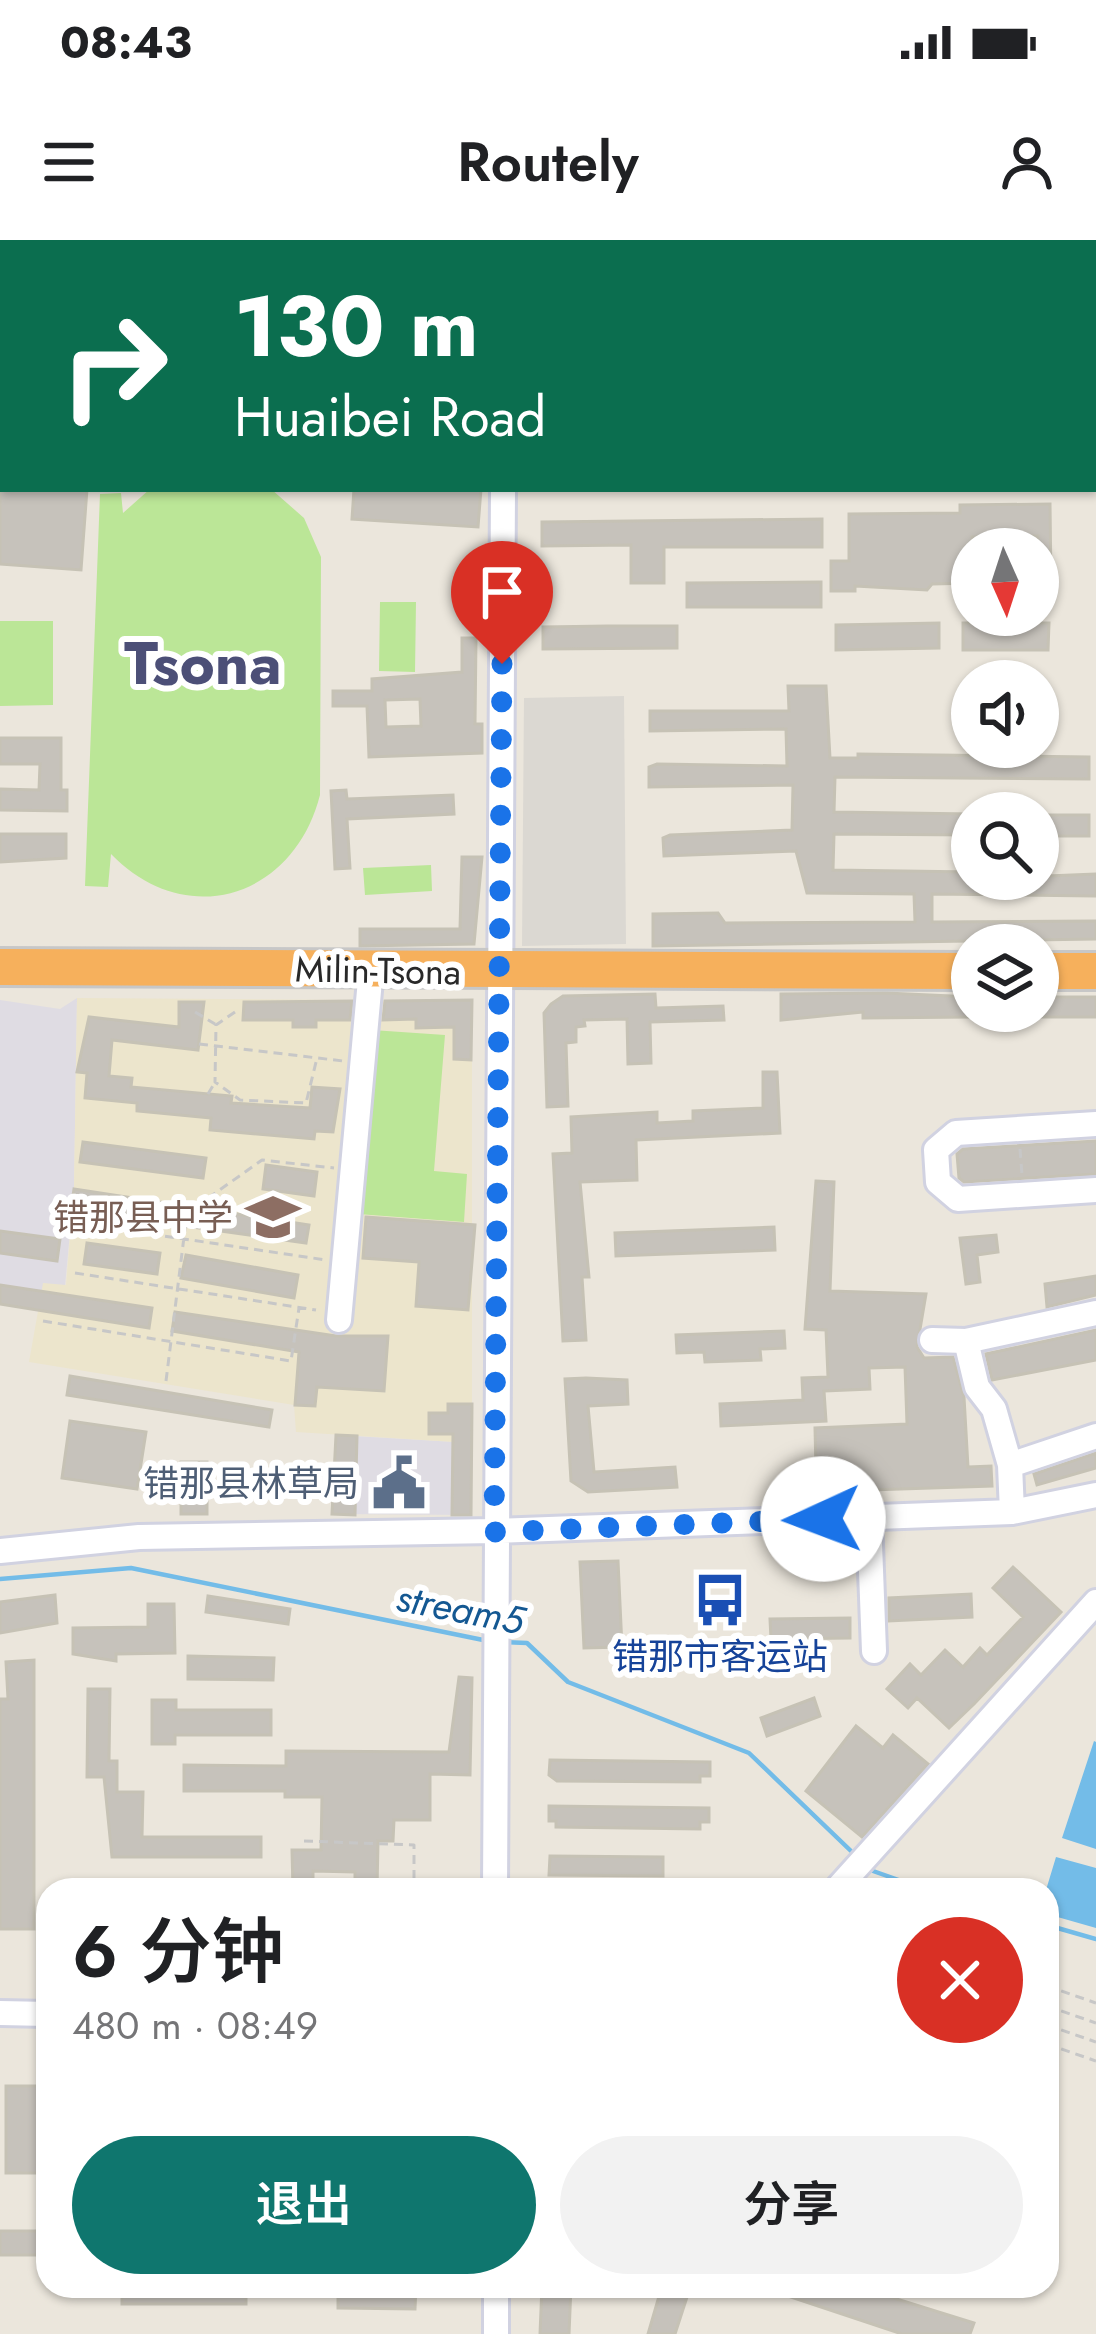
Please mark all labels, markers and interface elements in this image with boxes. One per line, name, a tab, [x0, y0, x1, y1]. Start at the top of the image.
text: 08:43	[60, 10, 192, 75]
text: Routely	[457, 123, 639, 201]
icon: menu	[36, 129, 102, 195]
icon: person	[994, 129, 1060, 195]
text: 130 m	[234, 266, 479, 388]
icon: right	[36, 288, 192, 444]
text: Huaibei Road	[234, 378, 546, 456]
north arrow	[951, 528, 1059, 636]
map controls	[951, 528, 1059, 1032]
pin	[451, 541, 553, 664]
icon: arrive	[469, 559, 535, 625]
district label: Tsona	[124, 620, 282, 707]
button: sound	[951, 660, 1059, 768]
button: search	[951, 792, 1059, 900]
button: layers	[951, 924, 1059, 1032]
street label: Milin-Tsona	[294, 943, 462, 997]
school or university icon: 错那县中学	[244, 1188, 302, 1246]
place label: 错那县中学	[53, 1191, 233, 1243]
public building icon: 错那县林草局	[370, 1454, 428, 1512]
position arrow	[760, 1456, 886, 1582]
place label: 错那县林草局	[143, 1457, 359, 1509]
water label: stream5	[391, 1569, 531, 1650]
bus stop icon: 错那市客运站	[691, 1571, 749, 1629]
place label: 错那市客运站	[612, 1630, 828, 1682]
text: 6 分钟	[72, 1900, 284, 2004]
button: close	[897, 1917, 1023, 2043]
text: 480 m · 08:49	[72, 1997, 318, 2054]
button: 退出	[72, 2136, 536, 2274]
button: 分享	[560, 2136, 1023, 2274]

